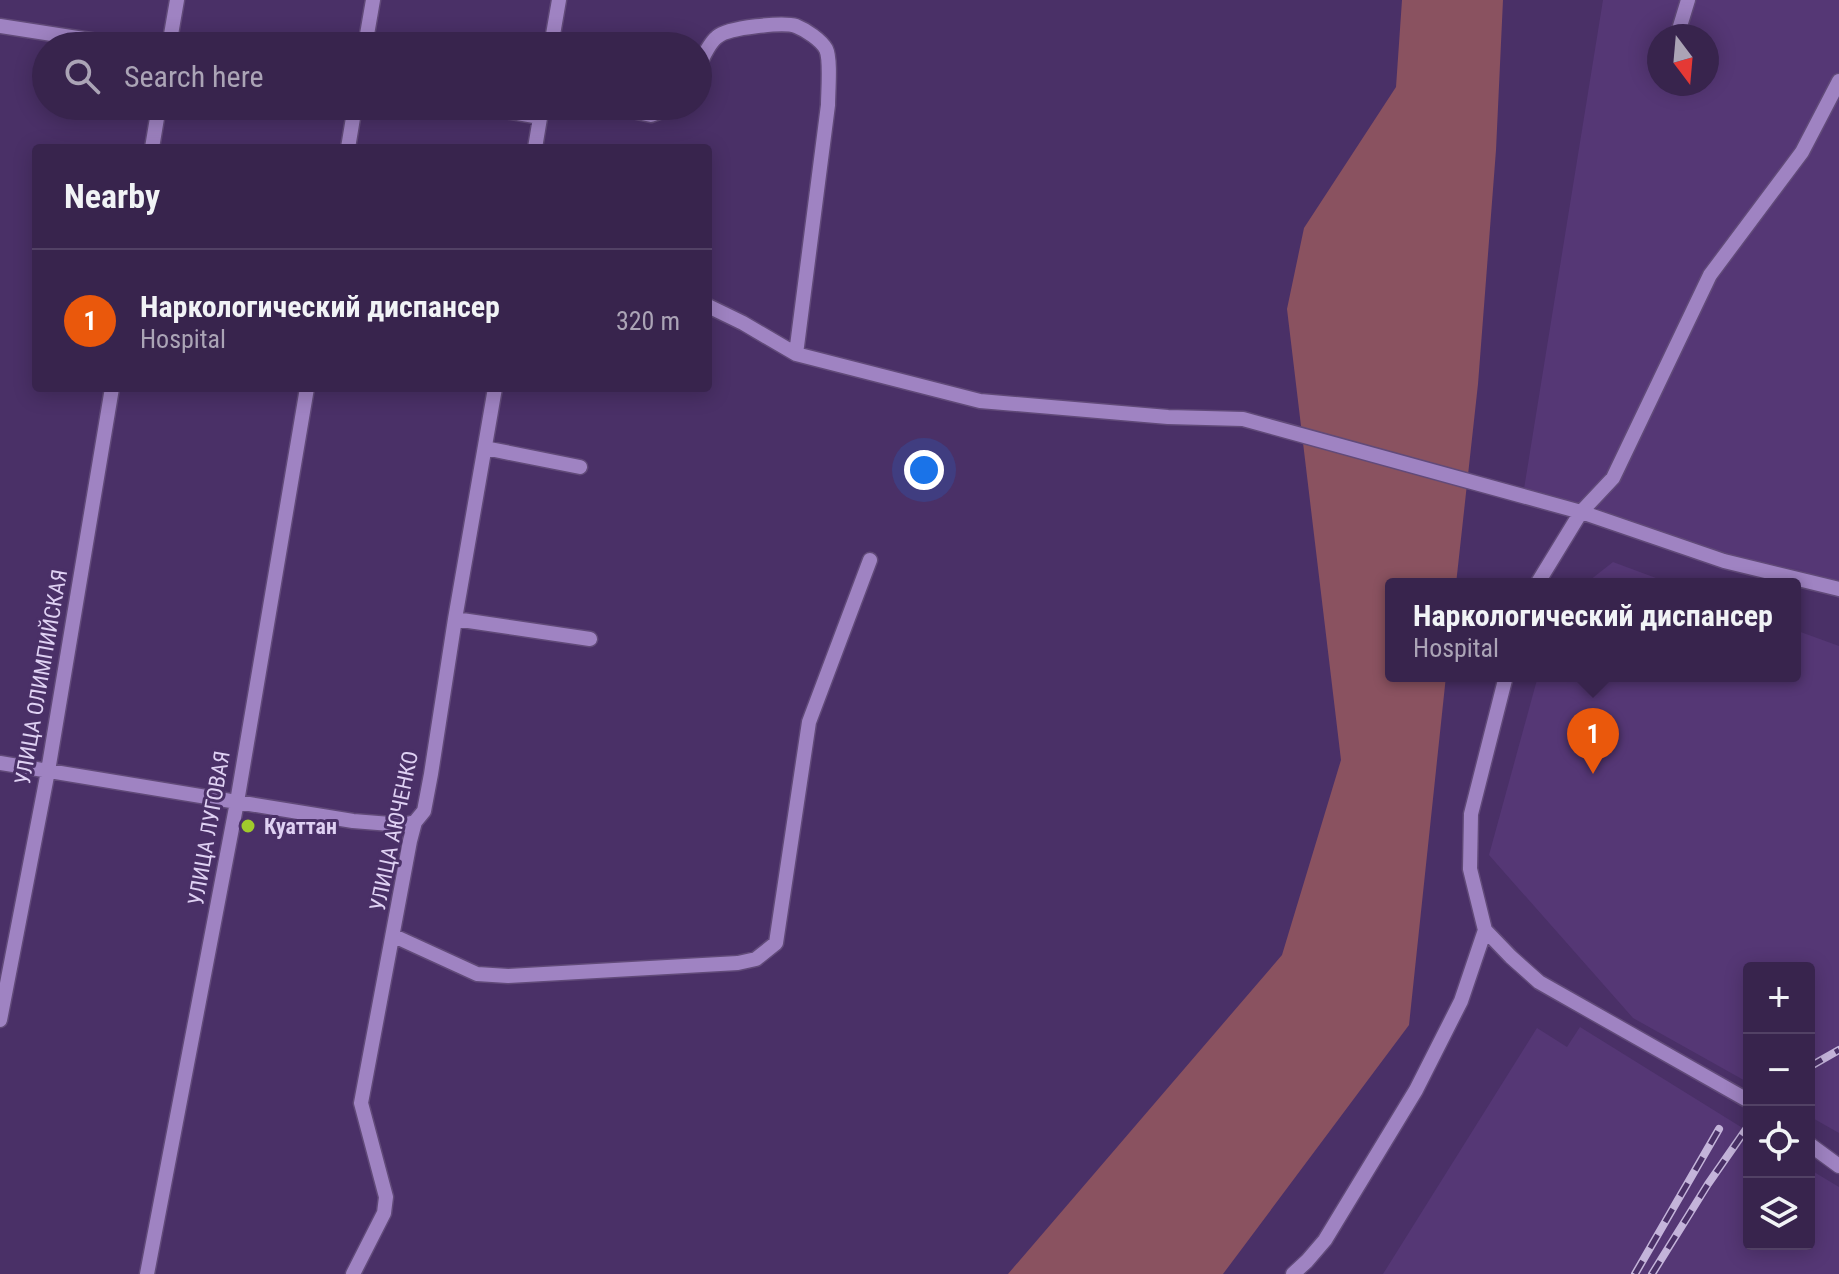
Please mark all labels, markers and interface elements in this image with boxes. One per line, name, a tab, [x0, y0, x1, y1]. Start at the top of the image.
north arrow	[1647, 24, 1719, 96]
search box	[32, 32, 712, 120]
icon: search	[60, 54, 104, 98]
text: Search here	[124, 59, 264, 94]
text: Nearby	[64, 176, 160, 216]
text: Наркологический диспансер	[140, 289, 500, 324]
text: 1	[83, 306, 97, 336]
text: 320 m	[616, 306, 680, 336]
text: Hospital	[140, 324, 226, 354]
your location	[904, 450, 944, 490]
street label: УЛИЦА ОЛИМПИЙСКАЯ	[10, 567, 72, 787]
popup	[1385, 578, 1801, 682]
text: Наркологический диспансер	[1413, 598, 1773, 633]
text: Hospital	[1413, 633, 1499, 663]
pin: 1	[1567, 708, 1619, 774]
street label: УЛИЦА ЛУГОВАЯ	[183, 749, 235, 907]
street label: УЛИЦА АЮЧЕНКО	[365, 749, 423, 913]
place label: Куаттан	[264, 814, 337, 839]
marker: Куаттан	[239, 817, 257, 835]
map controls	[1743, 962, 1815, 1250]
button: +	[1743, 962, 1815, 1034]
button: −	[1743, 1034, 1815, 1106]
button: locate	[1743, 1106, 1815, 1178]
button: layers	[1743, 1178, 1815, 1250]

